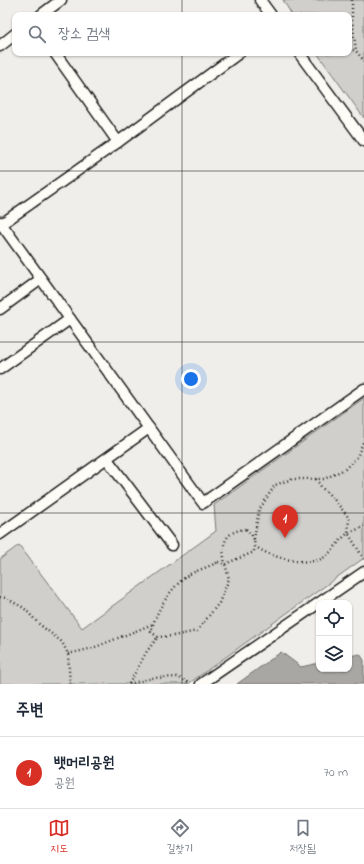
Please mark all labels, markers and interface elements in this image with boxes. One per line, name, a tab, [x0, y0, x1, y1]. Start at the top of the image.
search box	[12, 12, 352, 56]
icon: search	[26, 23, 48, 45]
text: 장소 검색	[58, 23, 110, 45]
your location	[181, 369, 201, 389]
pin: 1	[272, 505, 298, 538]
map controls	[316, 600, 352, 672]
button: locate	[316, 600, 352, 636]
button: layers	[316, 636, 352, 672]
text: 주변	[16, 698, 43, 723]
text: 뱃머리공원	[54, 752, 114, 774]
text: 1	[27, 763, 31, 782]
text: 70 m	[324, 763, 348, 782]
text: 공원	[54, 774, 75, 793]
tab: 지도	[48, 817, 70, 857]
tab: 길찾기	[166, 817, 193, 857]
tab: 저장됨	[289, 817, 316, 857]

